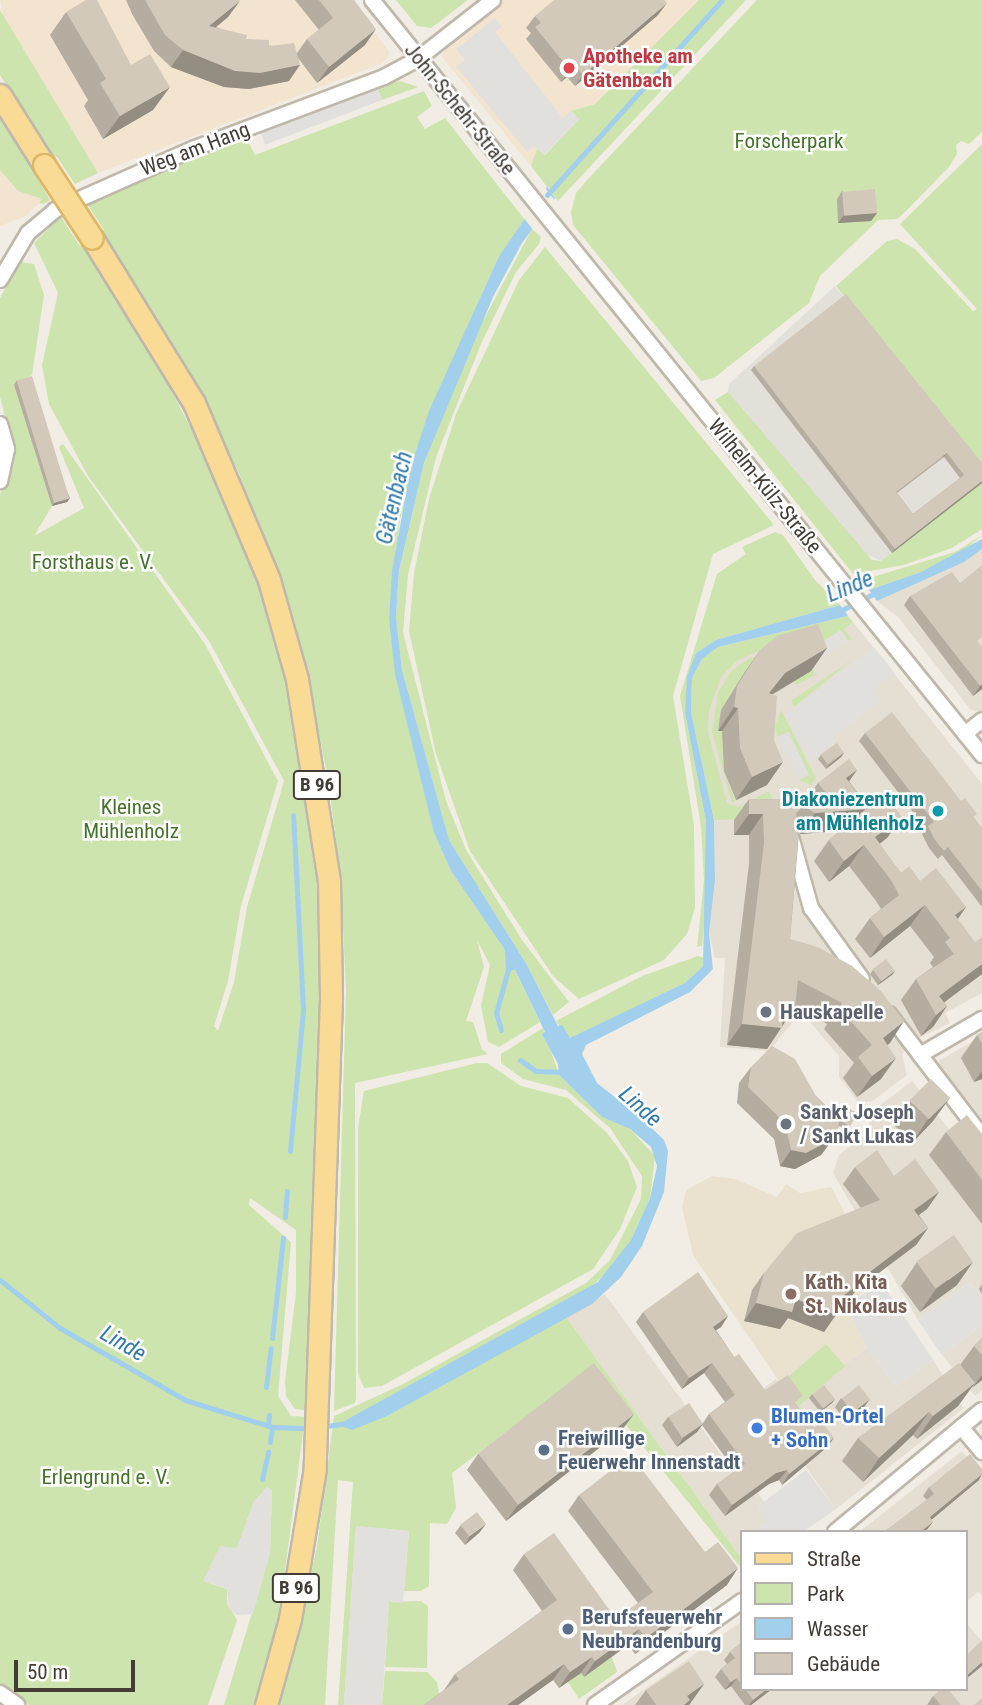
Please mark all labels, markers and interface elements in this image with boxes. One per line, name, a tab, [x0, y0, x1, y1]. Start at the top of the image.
street label: John-Schehr-Straße	[399, 38, 521, 180]
place label: Apotheke am Gätenbach	[583, 43, 693, 93]
marker: Apotheke am Gätenbach	[561, 60, 577, 76]
street label: Weg am Hang	[137, 117, 253, 181]
park label: Forscherpark	[735, 128, 843, 154]
street label: Wilhelm-Külz-Straße	[703, 414, 827, 558]
water label: Gätenbach	[371, 449, 419, 547]
park label: Forsthaus e. V.	[32, 549, 154, 575]
water label: Linde	[823, 565, 877, 609]
road number: B 96	[292, 770, 342, 800]
place label: Diakoniezentrum am Mühlenholz	[782, 786, 924, 836]
park label: Kleines Mühlenholz	[83, 794, 179, 844]
marker: Diakoniezentrum am Mühlenholz	[930, 803, 946, 819]
place label: Hauskapelle	[780, 999, 884, 1025]
marker: Hauskapelle	[758, 1004, 774, 1020]
water label: Linde	[613, 1081, 667, 1133]
place label: Sankt Joseph / Sankt Lukas	[800, 1099, 914, 1149]
marker: Sankt Joseph / Sankt Lukas	[778, 1116, 794, 1132]
place label: Kath. Kita St. Nikolaus	[805, 1269, 907, 1319]
marker: Kath. Kita St. Nikolaus	[783, 1286, 799, 1302]
water label: Linde	[95, 1320, 151, 1368]
place label: Blumen-Ortel + Sohn	[771, 1403, 884, 1453]
marker: Blumen-Ortel + Sohn	[749, 1420, 765, 1436]
place label: Freiwillige Feuerwehr Innenstadt	[558, 1425, 740, 1475]
marker: Freiwillige Feuerwehr Innenstadt	[536, 1442, 552, 1458]
park label: Erlengrund e. V.	[41, 1464, 171, 1490]
legend	[740, 1530, 968, 1691]
text: Straße	[807, 1547, 861, 1571]
road number: B 96	[272, 1572, 320, 1604]
text: Park	[807, 1582, 844, 1606]
place label: Berufsfeuerwehr Neubrandenburg	[582, 1604, 722, 1654]
text: Wasser	[807, 1617, 868, 1641]
marker: Berufsfeuerwehr Neubrandenburg	[560, 1621, 576, 1637]
scale bar	[18, 1646, 138, 1690]
text: Gebäude	[807, 1652, 880, 1676]
text: 50 m	[27, 1660, 68, 1684]

